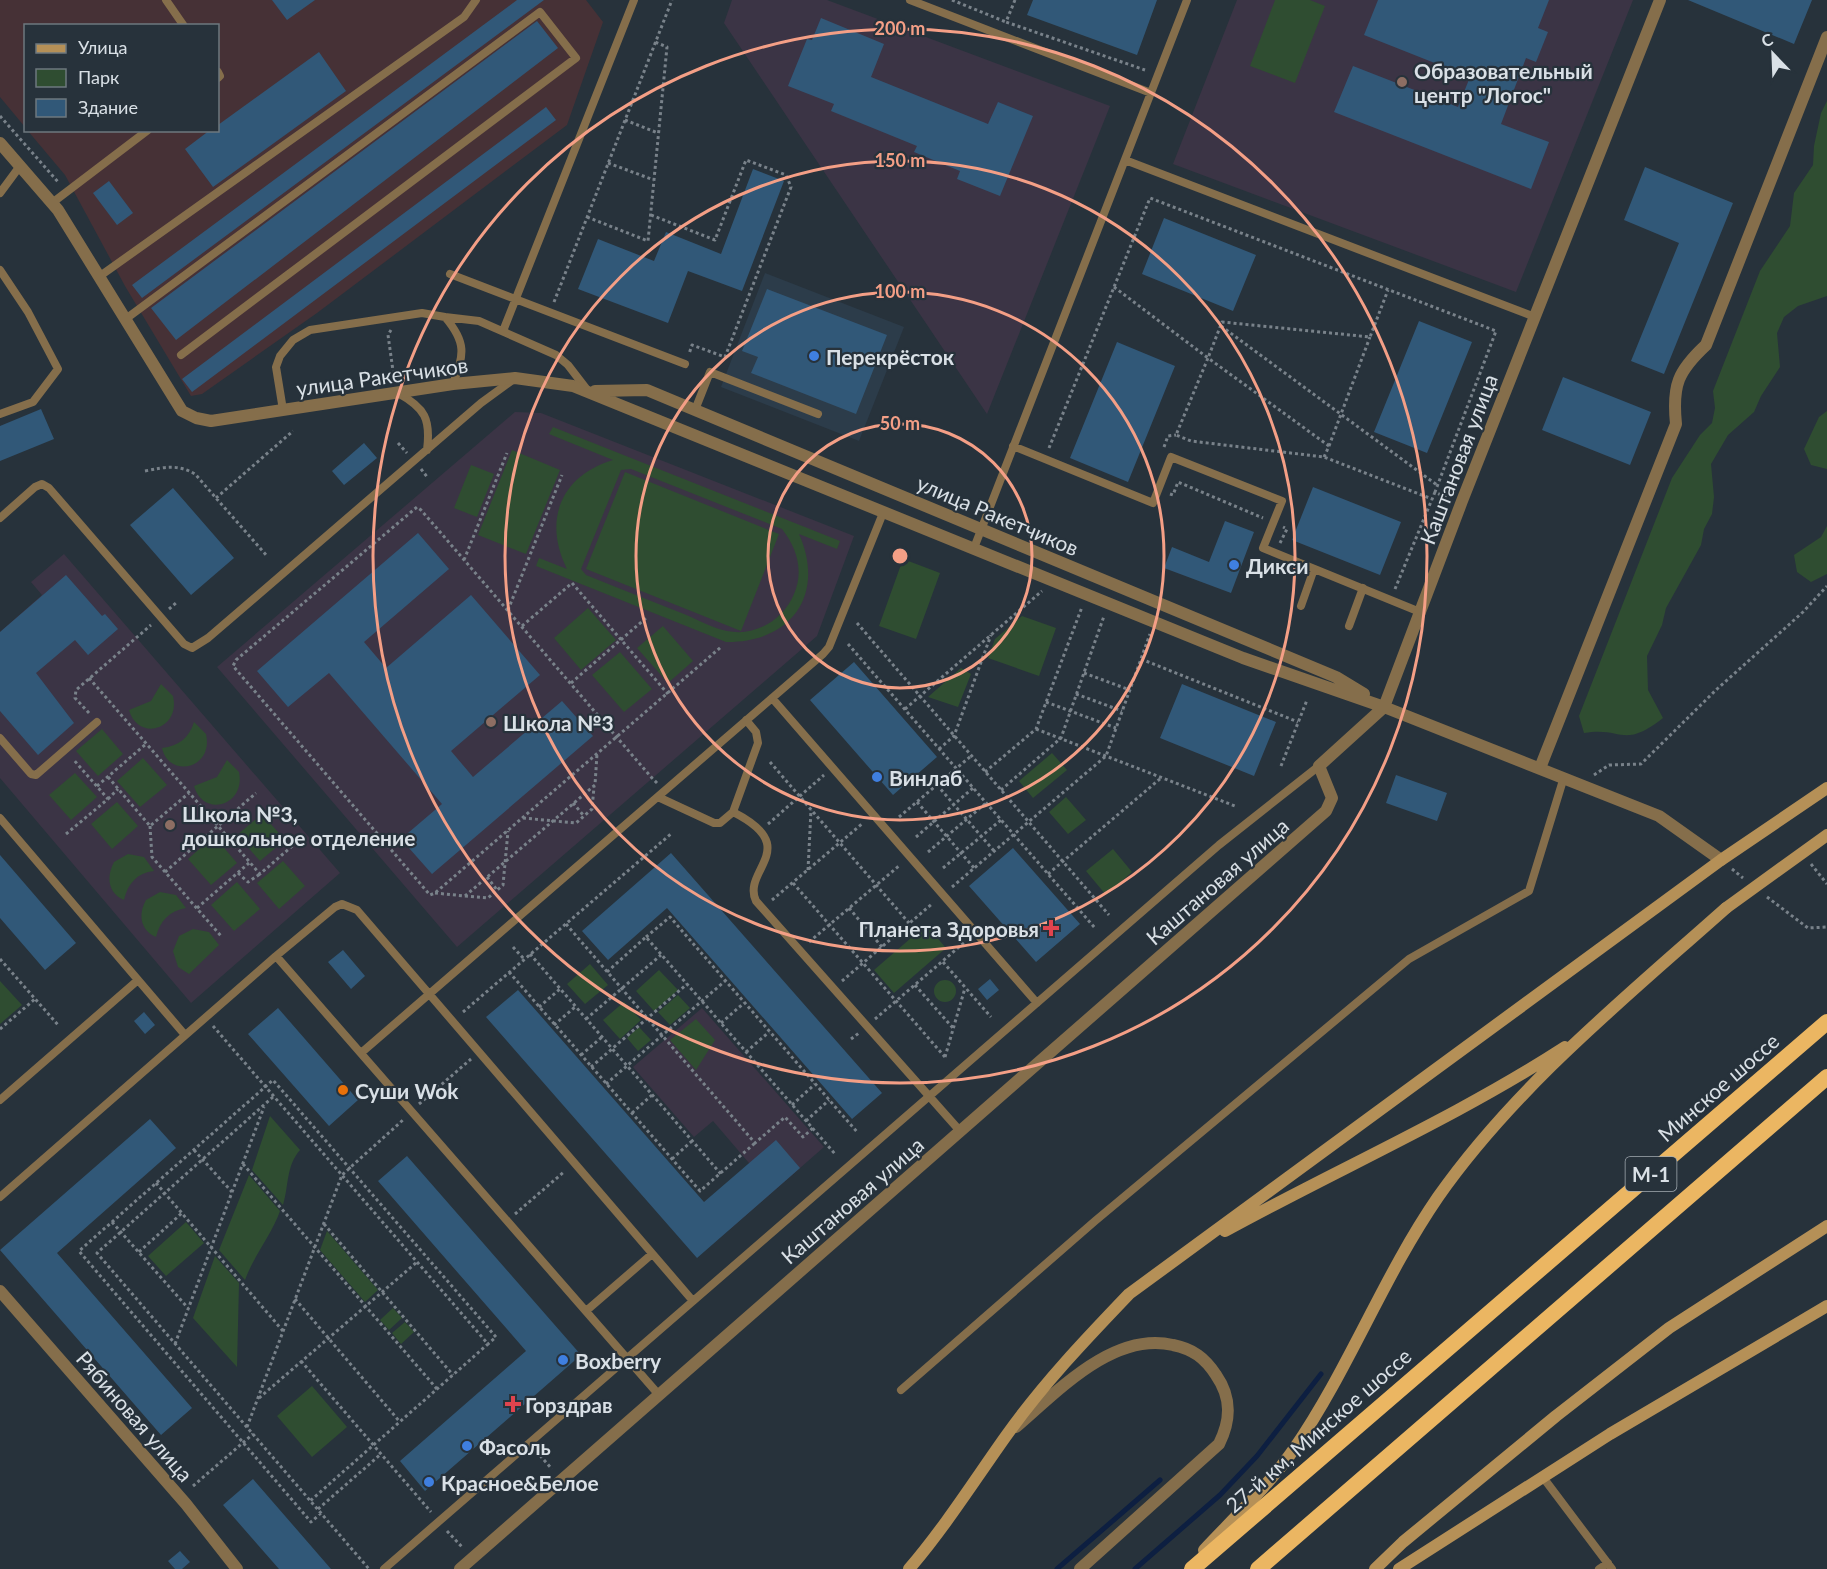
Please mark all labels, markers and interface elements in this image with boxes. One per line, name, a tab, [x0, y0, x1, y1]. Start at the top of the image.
text: 200 m	[875, 17, 925, 39]
legend	[24, 24, 219, 132]
north arrow	[1743, 24, 1803, 84]
text: С	[1758, 29, 1776, 51]
text: Улица	[78, 36, 128, 58]
place label: Образовательный центр "Логос"	[1414, 58, 1593, 107]
text: Парк	[78, 66, 120, 88]
marker: Образовательный центр "Логос"	[1395, 75, 1409, 89]
text: Здание	[78, 96, 138, 118]
text: 150 m	[875, 149, 925, 171]
text: 100 m	[875, 280, 925, 302]
place label: Перекрёсток	[826, 344, 955, 369]
marker: Перекрёсток	[807, 349, 821, 363]
street label: улица Ракетчиков	[295, 352, 469, 400]
street label: Каштановая улица	[1414, 370, 1502, 548]
text: 50 m	[880, 412, 920, 434]
street label: улица Ракетчиков	[913, 470, 1083, 560]
centre of rings	[890, 546, 910, 566]
place label: Дикси	[1246, 553, 1308, 578]
marker: Дикси	[1227, 558, 1241, 572]
place label: Школа №3	[503, 710, 614, 735]
marker: Школа №3	[484, 715, 498, 729]
place label: Винлаб	[889, 765, 962, 790]
marker: Винлаб	[870, 770, 884, 784]
place label: Школа №3, дошкольное отделение	[182, 801, 416, 850]
street label: Каштановая улица	[1141, 812, 1293, 950]
marker: Школа №3, дошкольное отделение	[163, 818, 177, 832]
place label: Планета Здоровья	[859, 916, 1039, 941]
marker: Планета Здоровья	[1044, 921, 1058, 935]
street label: Минское шоссе	[1652, 1028, 1784, 1146]
place label: Суши Wok	[355, 1078, 459, 1103]
marker: Суши Wok	[336, 1083, 350, 1097]
street label: Каштановая улица	[776, 1131, 928, 1269]
road number: М-1	[1626, 1157, 1676, 1191]
street label: 27-й км, Минское шоссе	[1220, 1343, 1416, 1517]
street label: Рябиновая улица	[72, 1346, 198, 1486]
place label: Boxberry	[575, 1348, 662, 1373]
marker: Boxberry	[556, 1353, 570, 1367]
place label: Горздрав	[525, 1392, 612, 1417]
marker: Горздрав	[506, 1397, 520, 1411]
place label: Фасоль	[479, 1434, 551, 1459]
marker: Фасоль	[460, 1439, 474, 1453]
place label: Красное&Белое	[441, 1470, 599, 1495]
marker: Красное&Белое	[422, 1475, 436, 1489]

